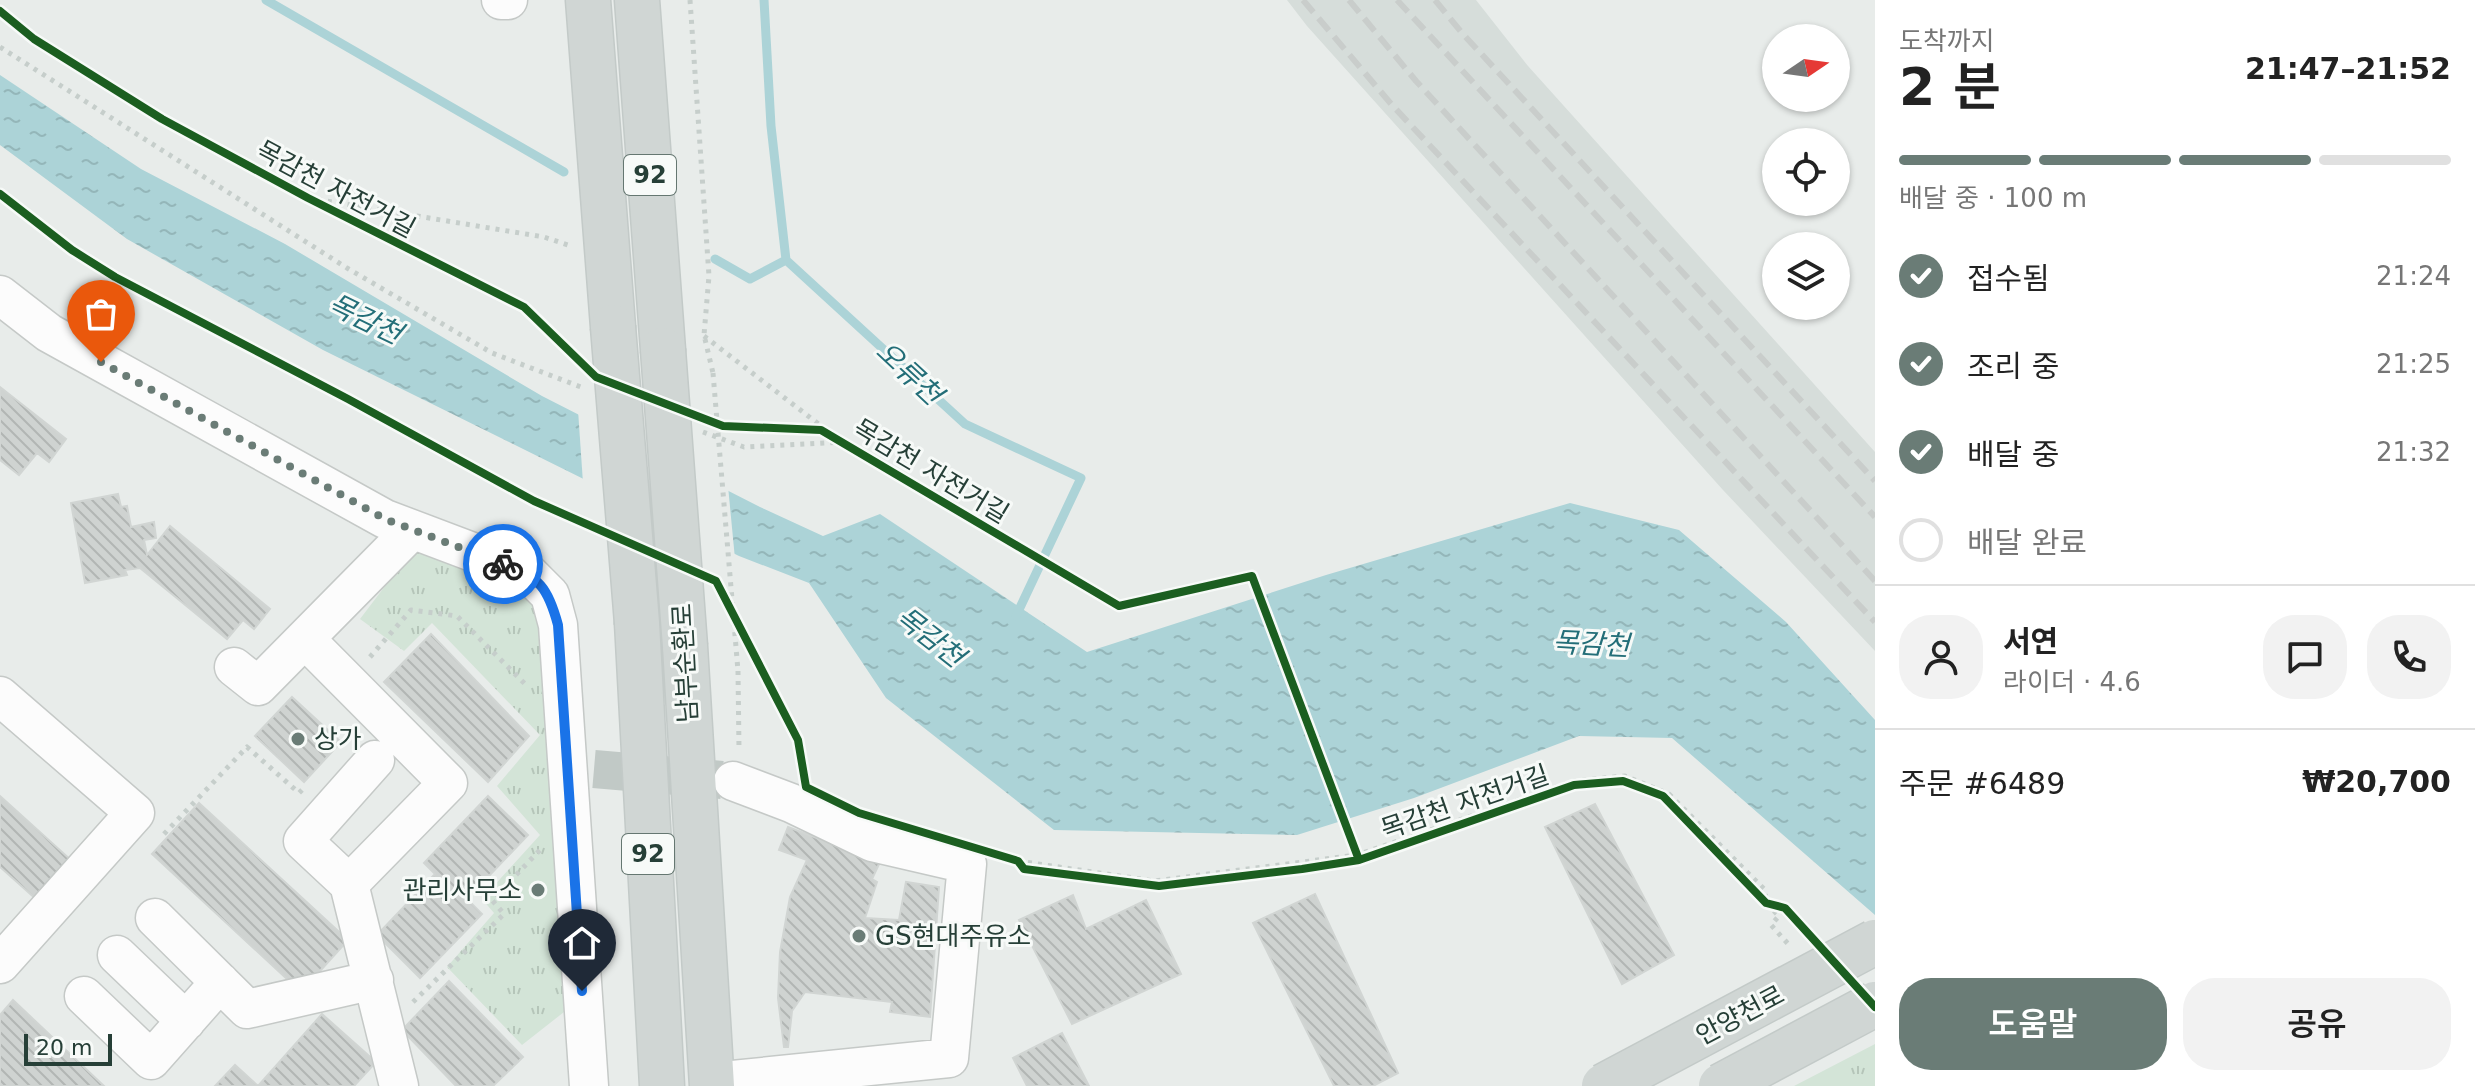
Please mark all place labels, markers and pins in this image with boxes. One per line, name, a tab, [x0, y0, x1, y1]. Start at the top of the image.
pin	[67, 280, 135, 362]
place label: 상가	[314, 724, 362, 754]
marker: 상가	[289, 730, 307, 748]
place label: 관리사무소	[402, 875, 522, 905]
marker: 관리사무소	[529, 881, 547, 899]
pin	[548, 909, 616, 991]
place label: GS현대주유소	[875, 921, 1031, 951]
marker: GS현대주유소	[850, 927, 868, 945]

